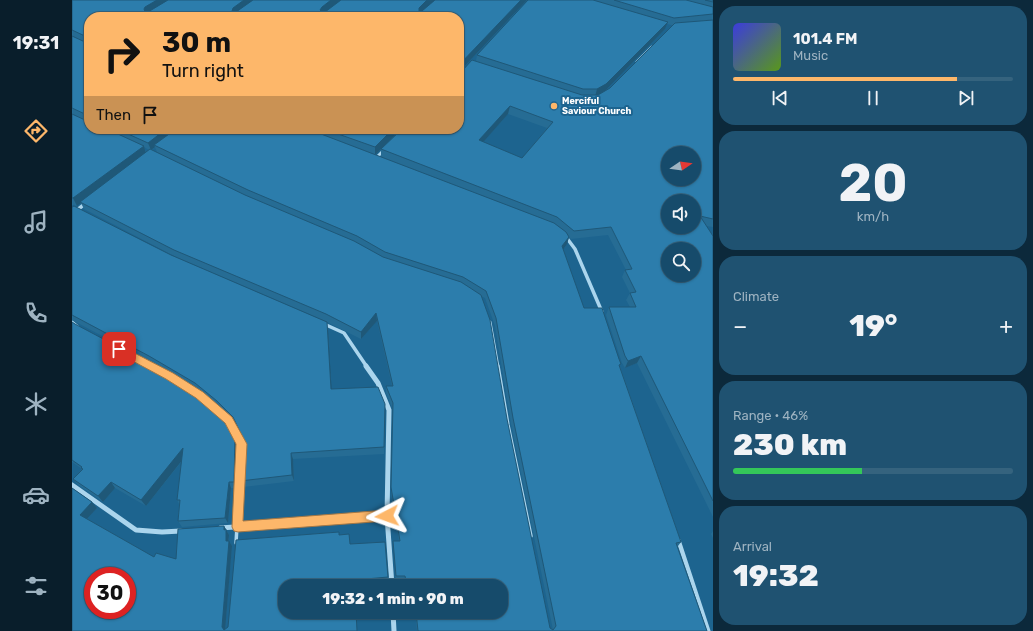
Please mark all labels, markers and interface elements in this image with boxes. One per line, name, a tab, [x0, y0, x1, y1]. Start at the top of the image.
text: 30 m	[162, 26, 231, 59]
icon: right	[96, 28, 148, 80]
text: 101.4 FM	[793, 30, 857, 48]
text: 19:31	[13, 32, 59, 54]
text: Music	[793, 48, 828, 63]
text: Turn right	[162, 60, 244, 82]
icon: previous	[769, 87, 791, 109]
icon: pause	[862, 87, 884, 109]
icon: next	[955, 87, 977, 109]
place label: Merciful Saviour Church	[562, 96, 631, 116]
marker: Merciful Saviour Church	[549, 101, 559, 111]
icon: arrive	[139, 104, 161, 126]
text: Then	[96, 106, 131, 124]
icon: directions	[22, 117, 50, 145]
north arrow	[661, 146, 701, 186]
map controls	[661, 146, 701, 282]
text: 20	[838, 152, 908, 214]
button: sound	[661, 194, 701, 234]
icon: music	[22, 208, 50, 236]
text: km/h	[857, 209, 889, 224]
button: search	[661, 242, 701, 282]
text: Climate	[733, 289, 779, 304]
icon: phone	[22, 299, 50, 327]
text: 19°	[849, 308, 897, 344]
text: −	[733, 313, 747, 340]
text: +	[999, 313, 1013, 340]
pin	[102, 332, 136, 366]
icon: arrive	[108, 338, 130, 360]
icon: climate	[22, 390, 50, 418]
text: Range · 46%	[733, 408, 808, 423]
text: 230 km	[733, 427, 847, 463]
icon: car	[22, 481, 50, 509]
position arrow	[366, 495, 408, 537]
text: Arrival	[733, 539, 772, 554]
text: 19:32	[733, 558, 819, 594]
speed limit sign: 30	[84, 567, 136, 619]
icon: filters	[22, 572, 50, 600]
text: 19:32 · 1 min · 90 m	[322, 590, 464, 608]

